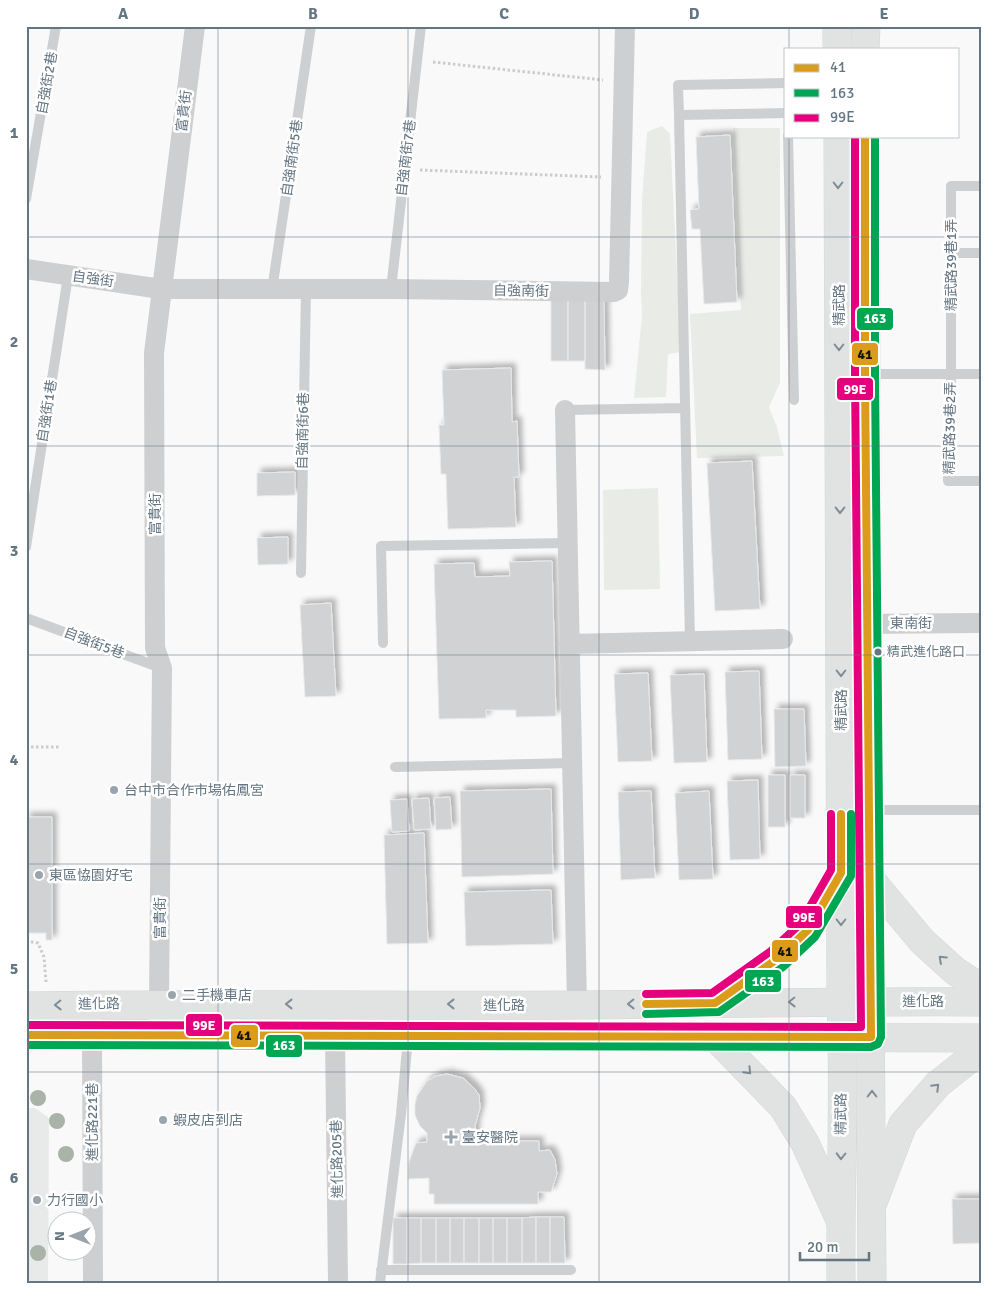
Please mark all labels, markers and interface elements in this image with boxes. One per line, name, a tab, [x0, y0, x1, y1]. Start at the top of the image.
text: A	[118, 4, 129, 24]
text: B	[308, 4, 318, 24]
text: C	[499, 4, 509, 24]
text: D	[689, 4, 700, 24]
text: E	[879, 4, 889, 24]
legend	[784, 48, 960, 138]
street label: 自強街2巷	[33, 50, 61, 116]
text: 41	[830, 58, 846, 76]
text: 163	[830, 84, 854, 102]
street label: 富貴街	[173, 89, 195, 133]
text: 99E	[830, 108, 855, 126]
street label: 自強南街5巷	[278, 118, 306, 198]
street label: 自強南街7巷	[393, 118, 419, 198]
text: 1	[10, 123, 19, 143]
one-way arrow	[833, 182, 843, 189]
street label: 精武路39巷1弄	[943, 219, 960, 311]
street label: 自強街	[71, 268, 115, 290]
street label: 自強南街	[493, 282, 549, 300]
street label: 精武路	[831, 284, 848, 326]
line badge: 163	[856, 307, 894, 331]
text: 163	[864, 310, 886, 327]
text: 2	[10, 332, 18, 352]
line badge: 41	[851, 342, 879, 366]
one-way arrow	[834, 344, 844, 352]
text: 41	[857, 346, 873, 363]
line badge: 99E	[836, 377, 874, 401]
street label: 自強街1巷	[34, 378, 60, 444]
text: 99E	[843, 381, 867, 398]
street label: 精武路39巷2弄	[941, 382, 959, 474]
street label: 自強南街6巷	[294, 392, 312, 470]
street label: 富貴街	[147, 493, 164, 535]
one-way arrow	[835, 506, 845, 514]
text: 3	[10, 541, 18, 561]
street label: 東南街	[890, 615, 932, 632]
street label: 自強街5巷	[61, 624, 127, 662]
place label: 精武進化路口	[887, 644, 965, 660]
marker: 精武進化路口	[873, 647, 883, 657]
one-way arrow	[836, 669, 846, 677]
street label: 精武路	[833, 689, 850, 731]
text: 4	[10, 750, 19, 770]
place label: 台中市合作市場佑鳳宮	[124, 782, 264, 799]
marker: 台中市合作市場佑鳳宮	[108, 784, 120, 796]
place label: 東區恊園好宅	[49, 867, 133, 884]
marker: 東區恊園好宅	[33, 869, 45, 881]
street label: 富貴街	[152, 897, 169, 939]
line badge: 99E	[785, 905, 823, 929]
text: 99E	[792, 909, 816, 926]
one-way arrow	[836, 918, 846, 926]
line badge: 41	[771, 939, 799, 963]
text: 41	[777, 943, 793, 960]
one-way arrow	[938, 956, 947, 965]
text: 5	[10, 959, 18, 979]
line badge: 163	[744, 969, 782, 993]
text: 163	[752, 973, 774, 990]
place label: 二手機車店	[182, 987, 252, 1004]
marker: 二手機車店	[166, 989, 178, 1001]
street label: 進化路	[902, 993, 944, 1010]
street label: 進化路	[78, 995, 120, 1013]
street label: 進化路	[483, 997, 525, 1014]
one-way arrow	[788, 997, 796, 1007]
one-way arrow	[285, 999, 292, 1009]
one-way arrow	[447, 999, 455, 1009]
one-way arrow	[627, 999, 635, 1009]
one-way arrow	[54, 1000, 62, 1010]
line badge: 99E	[185, 1013, 223, 1037]
text: 99E	[192, 1017, 216, 1034]
line badge: 41	[230, 1024, 259, 1048]
text: 41	[236, 1027, 252, 1044]
line badge: 163	[265, 1034, 303, 1058]
text: 163	[273, 1037, 295, 1054]
one-way arrow	[742, 1066, 751, 1075]
street label: 進化路221巷	[84, 1083, 101, 1161]
one-way arrow	[930, 1083, 939, 1092]
one-way arrow	[867, 1090, 877, 1098]
street label: 精武路	[832, 1093, 850, 1135]
place label: 蝦皮店到店	[173, 1112, 243, 1129]
marker: 蝦皮店到店	[157, 1114, 169, 1126]
street label: 進化路205巷	[328, 1120, 346, 1198]
place label: 臺安醫院	[462, 1129, 518, 1146]
marker: 臺安醫院	[444, 1130, 458, 1144]
one-way arrow	[836, 1152, 846, 1160]
text: 6	[10, 1168, 19, 1188]
place label: 力行國小	[47, 1192, 103, 1209]
marker: 力行國小	[31, 1194, 43, 1206]
north arrow	[48, 1212, 98, 1262]
scale bar	[800, 1229, 868, 1261]
text: N	[51, 1231, 68, 1241]
text: 20 m	[807, 1238, 838, 1256]

